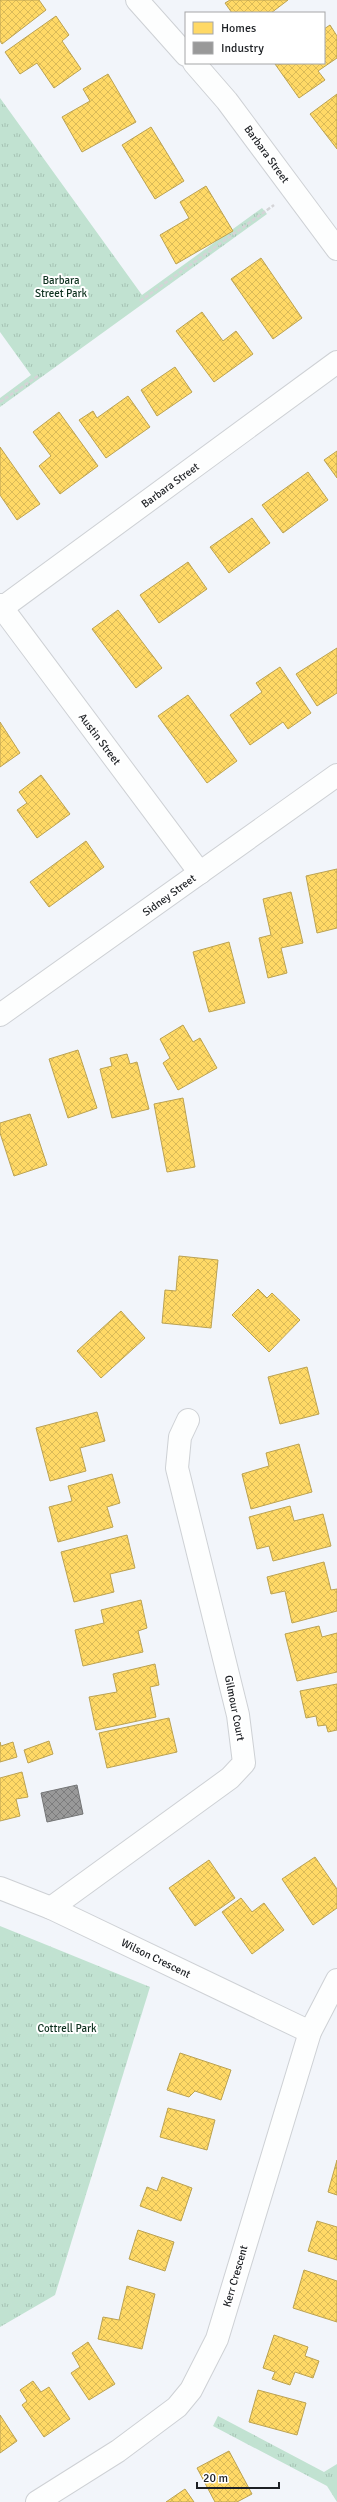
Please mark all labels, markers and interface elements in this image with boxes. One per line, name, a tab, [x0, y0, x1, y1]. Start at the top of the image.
legend	[185, 12, 325, 64]
text: Homes	[221, 21, 256, 36]
text: Industry	[221, 41, 264, 56]
street label: Barbara Street	[241, 123, 292, 186]
park label: Barbara Street Park	[35, 274, 88, 300]
street label: Barbara Street	[139, 460, 202, 511]
street label: Austin Street	[76, 711, 123, 768]
street label: Sidney Street	[140, 872, 199, 919]
street label: Gilmour Court	[222, 1674, 247, 1742]
street label: Wilson Crescent	[119, 1936, 193, 1981]
park label: Cottrell Park	[37, 2022, 97, 2035]
street label: Kerr Crescent	[220, 2244, 251, 2309]
scale bar	[197, 2464, 279, 2490]
text: 20 m	[203, 2471, 228, 2486]

